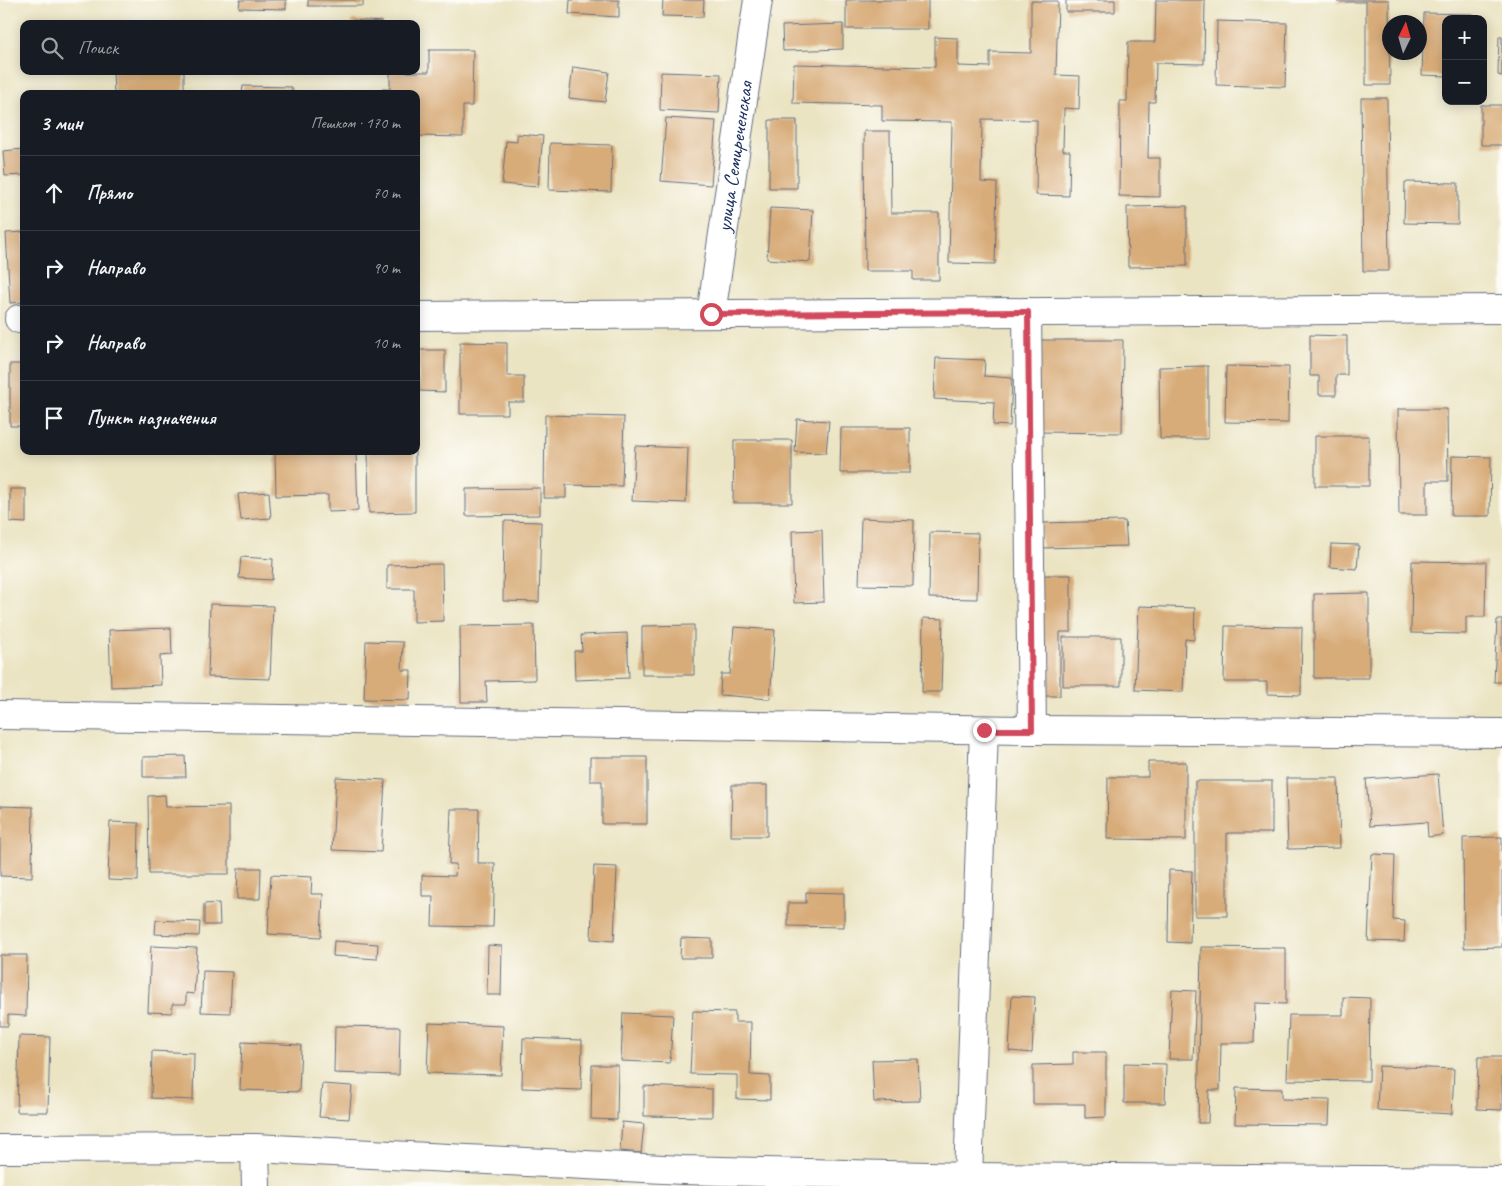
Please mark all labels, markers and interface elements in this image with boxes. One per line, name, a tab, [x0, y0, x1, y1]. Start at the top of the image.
north arrow	[1382, 15, 1427, 60]
map controls	[1442, 15, 1487, 105]
button: +	[1442, 15, 1487, 60]
search box	[20, 20, 420, 75]
icon: search	[38, 34, 66, 62]
text: Поиск	[78, 36, 118, 60]
button: −	[1442, 60, 1487, 105]
street label: улица Семиреченская	[710, 78, 759, 236]
text: 3 мин	[40, 110, 83, 136]
text: Пешком · 170 m	[311, 113, 400, 133]
icon: ahead	[40, 179, 68, 207]
text: Прямо	[87, 181, 132, 205]
text: 70 m	[373, 183, 400, 203]
icon: right	[40, 254, 68, 282]
text: Направо	[87, 256, 145, 280]
text: 90 m	[373, 258, 400, 278]
route start	[700, 303, 723, 326]
icon: right	[40, 329, 68, 357]
text: Направо	[87, 331, 145, 355]
text: 10 m	[373, 333, 400, 353]
icon: arrive	[40, 404, 68, 432]
text: Пункт назначения	[87, 406, 216, 430]
route end	[973, 719, 996, 742]

